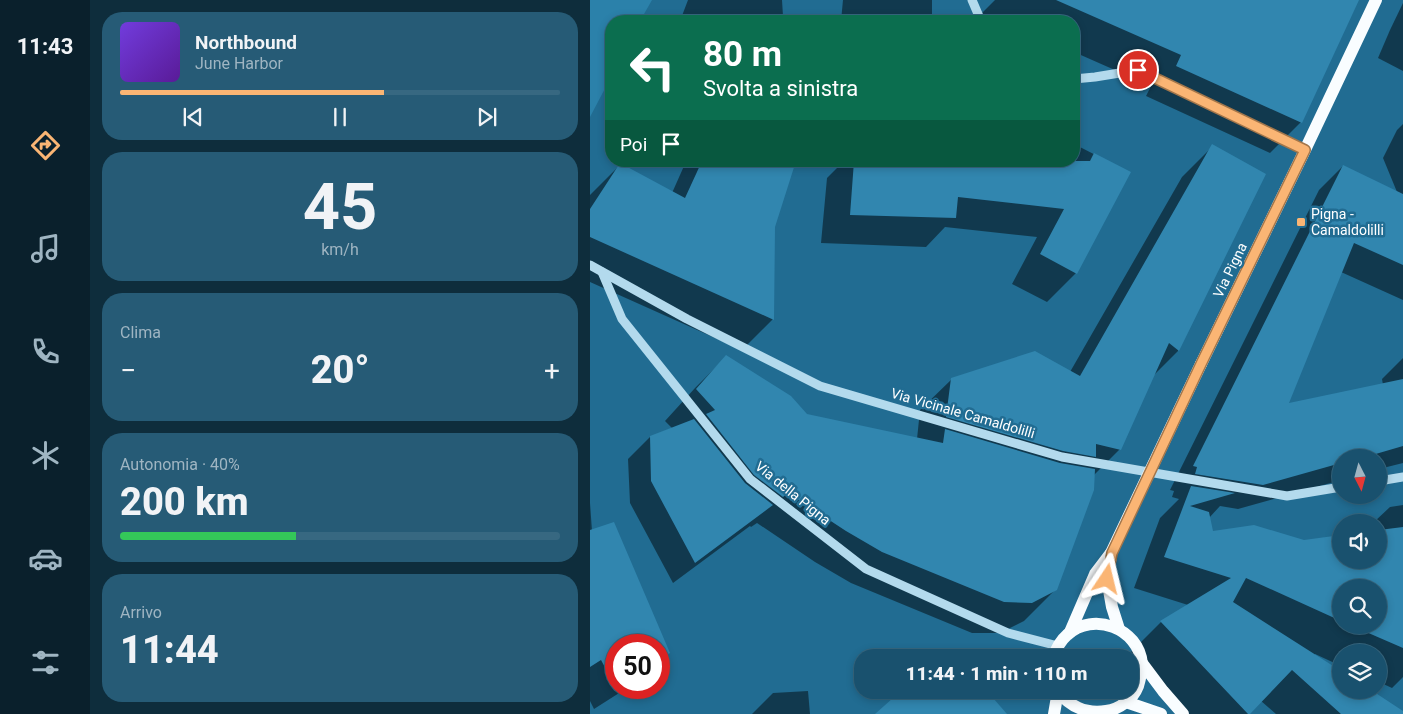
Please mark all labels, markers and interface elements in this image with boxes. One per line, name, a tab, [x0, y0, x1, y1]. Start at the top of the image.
text: Northbound	[195, 31, 297, 54]
text: 11:43	[17, 34, 73, 59]
text: 80 m	[703, 34, 782, 75]
icon: left	[620, 35, 685, 100]
pin	[1117, 49, 1159, 91]
text: June Harbor	[195, 54, 283, 73]
icon: arrive	[1124, 56, 1152, 84]
text: Svolta a sinistra	[703, 76, 858, 101]
icon: previous	[179, 103, 207, 131]
icon: pause	[326, 103, 354, 131]
icon: next	[473, 103, 501, 131]
icon: directions	[28, 128, 63, 163]
icon: arrive	[657, 130, 685, 158]
text: Poi	[620, 133, 647, 156]
text: 45	[303, 169, 377, 245]
place label: Pigna - Camaldolilli	[1311, 206, 1384, 238]
marker: Pigna - Camaldolilli	[1295, 216, 1307, 228]
icon: music	[28, 231, 63, 266]
text: km/h	[321, 240, 359, 259]
street label: Via Pigna	[1210, 240, 1250, 300]
text: Clima	[120, 323, 161, 342]
icon: phone	[28, 334, 63, 369]
text: 20°	[311, 348, 369, 392]
text: −	[120, 354, 136, 387]
text: +	[544, 354, 560, 387]
street label: Via Vicinale Camaldolilli	[889, 385, 1037, 441]
icon: climate	[28, 438, 63, 473]
north arrow	[1332, 449, 1388, 504]
map controls	[1332, 449, 1387, 699]
text: Autonomia · 40%	[120, 455, 240, 474]
street label: Via della Pigna	[752, 458, 834, 528]
text: 200 km	[120, 480, 249, 524]
button: sound	[1332, 514, 1387, 569]
icon: car	[28, 541, 63, 576]
position arrow	[1080, 552, 1132, 604]
button: search	[1332, 579, 1387, 634]
text: Arrivo	[120, 603, 162, 622]
text: 11:44	[120, 628, 219, 672]
speed limit sign: 50	[605, 634, 670, 699]
button: layers	[1332, 644, 1387, 699]
icon: filters	[28, 645, 63, 680]
text: 11:44 · 1 min · 110 m	[905, 662, 1088, 685]

